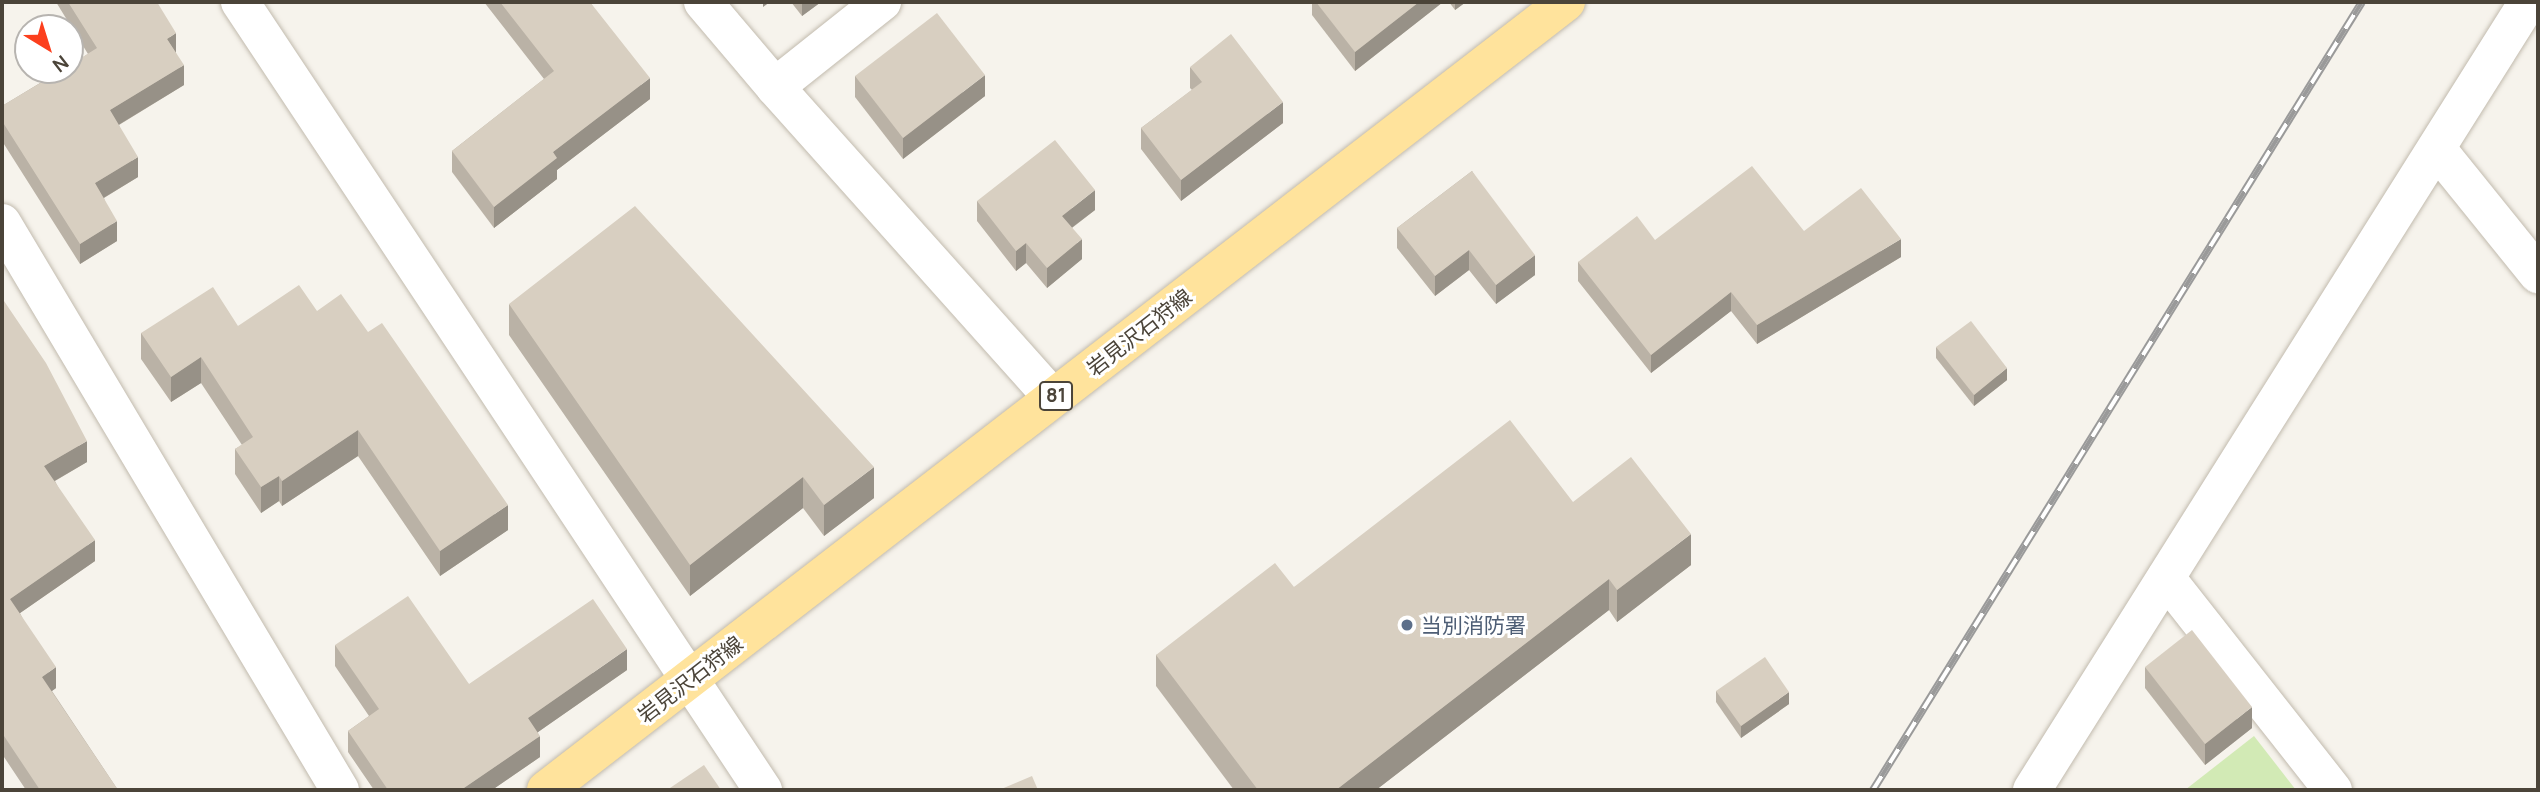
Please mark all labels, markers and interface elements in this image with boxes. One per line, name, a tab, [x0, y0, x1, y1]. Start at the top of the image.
north arrow	[14, 14, 84, 84]
text: N	[47, 50, 74, 78]
street label: 岩見沢石狩線	[1082, 283, 1196, 381]
road number: 81	[1038, 380, 1074, 412]
place label: 当別消防署	[1421, 612, 1526, 638]
marker: 当別消防署	[1399, 617, 1415, 633]
street label: 岩見沢石狩線	[633, 630, 747, 728]

